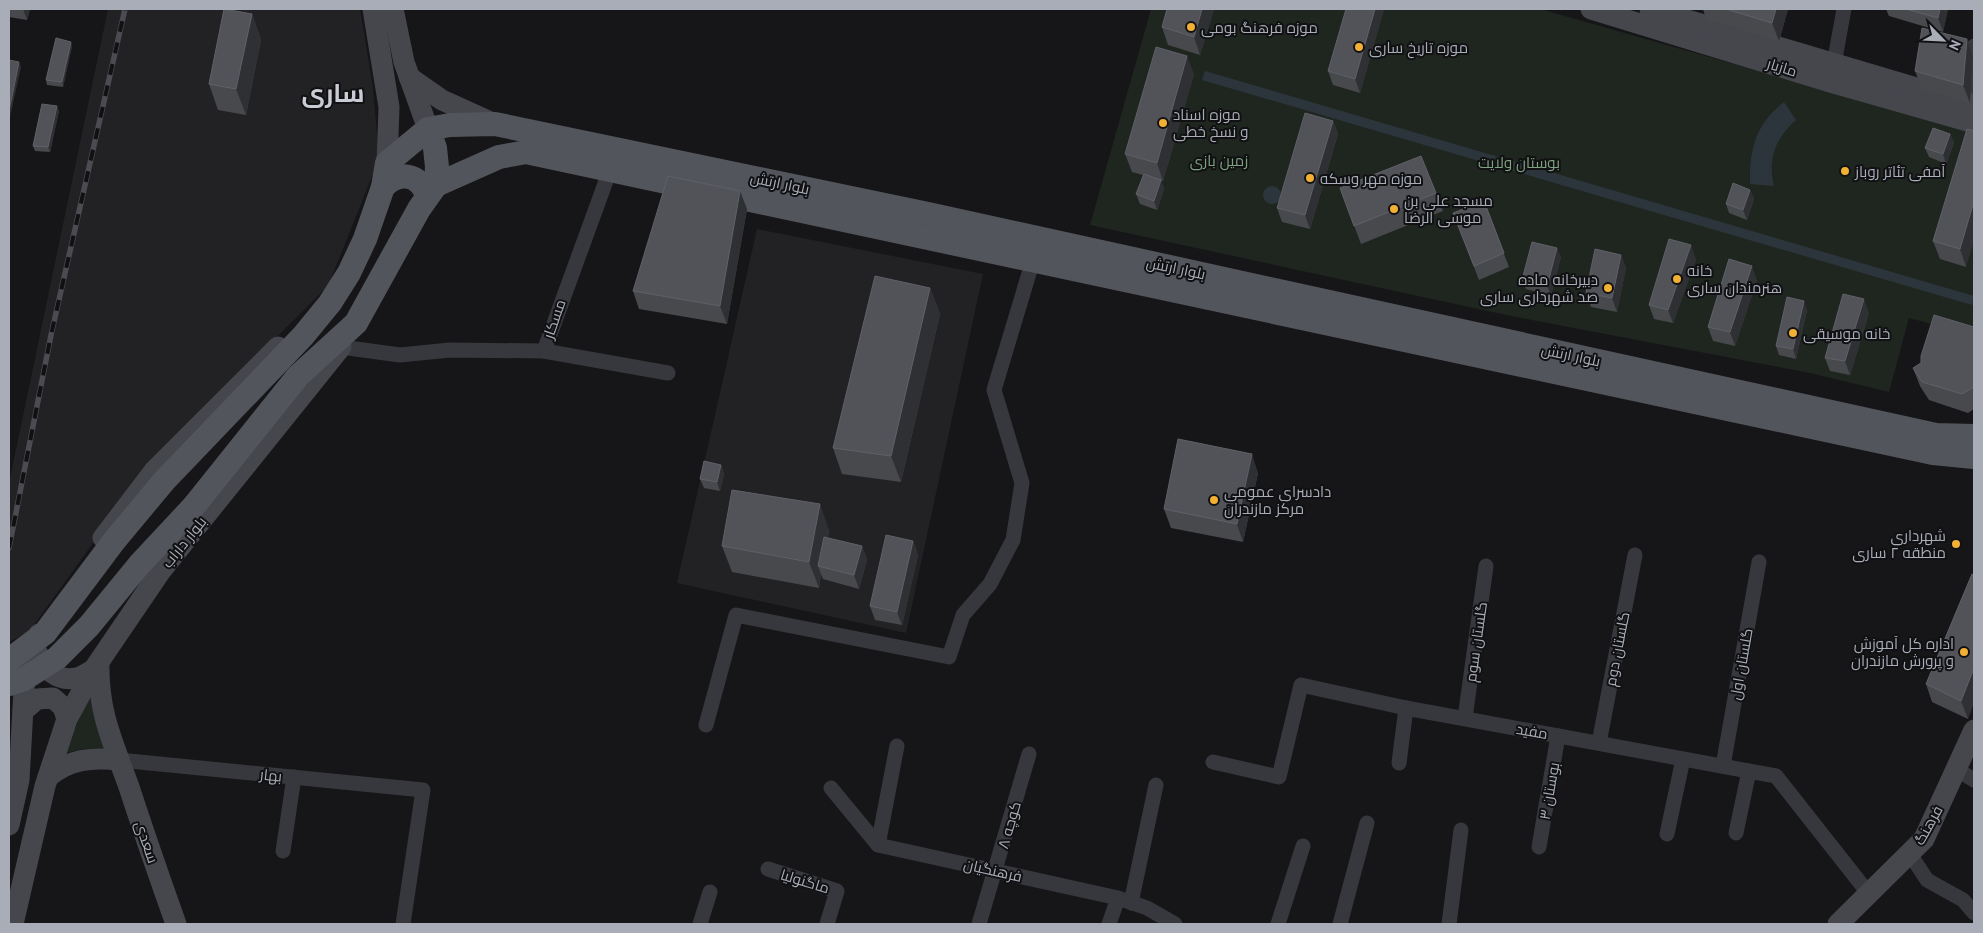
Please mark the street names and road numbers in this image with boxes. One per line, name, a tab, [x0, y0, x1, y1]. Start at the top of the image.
street label: مازیار	[1764, 53, 1799, 81]
street label: بلوار ارتش	[748, 167, 811, 200]
street label: بلوار ارتش	[1144, 252, 1207, 285]
street label: مسکار	[538, 297, 570, 342]
street label: بلوار ارتش	[1539, 339, 1602, 372]
street label: بلوار داراب	[158, 513, 210, 571]
street label: گلستان سوم	[1461, 601, 1492, 684]
street label: گلستان دوم	[1600, 610, 1634, 688]
street label: گلستان اول	[1725, 627, 1758, 702]
street label: مفید	[1515, 719, 1549, 743]
street label: بوستان ۳	[1535, 761, 1564, 821]
street label: بهار	[258, 764, 283, 787]
street label: کوچه ۸	[993, 799, 1026, 851]
street label: فرهنگ	[1909, 802, 1947, 848]
street label: سعدی	[130, 818, 163, 866]
street label: فرهنگیان	[962, 854, 1024, 887]
street label: ماگنولیا	[778, 865, 832, 897]

